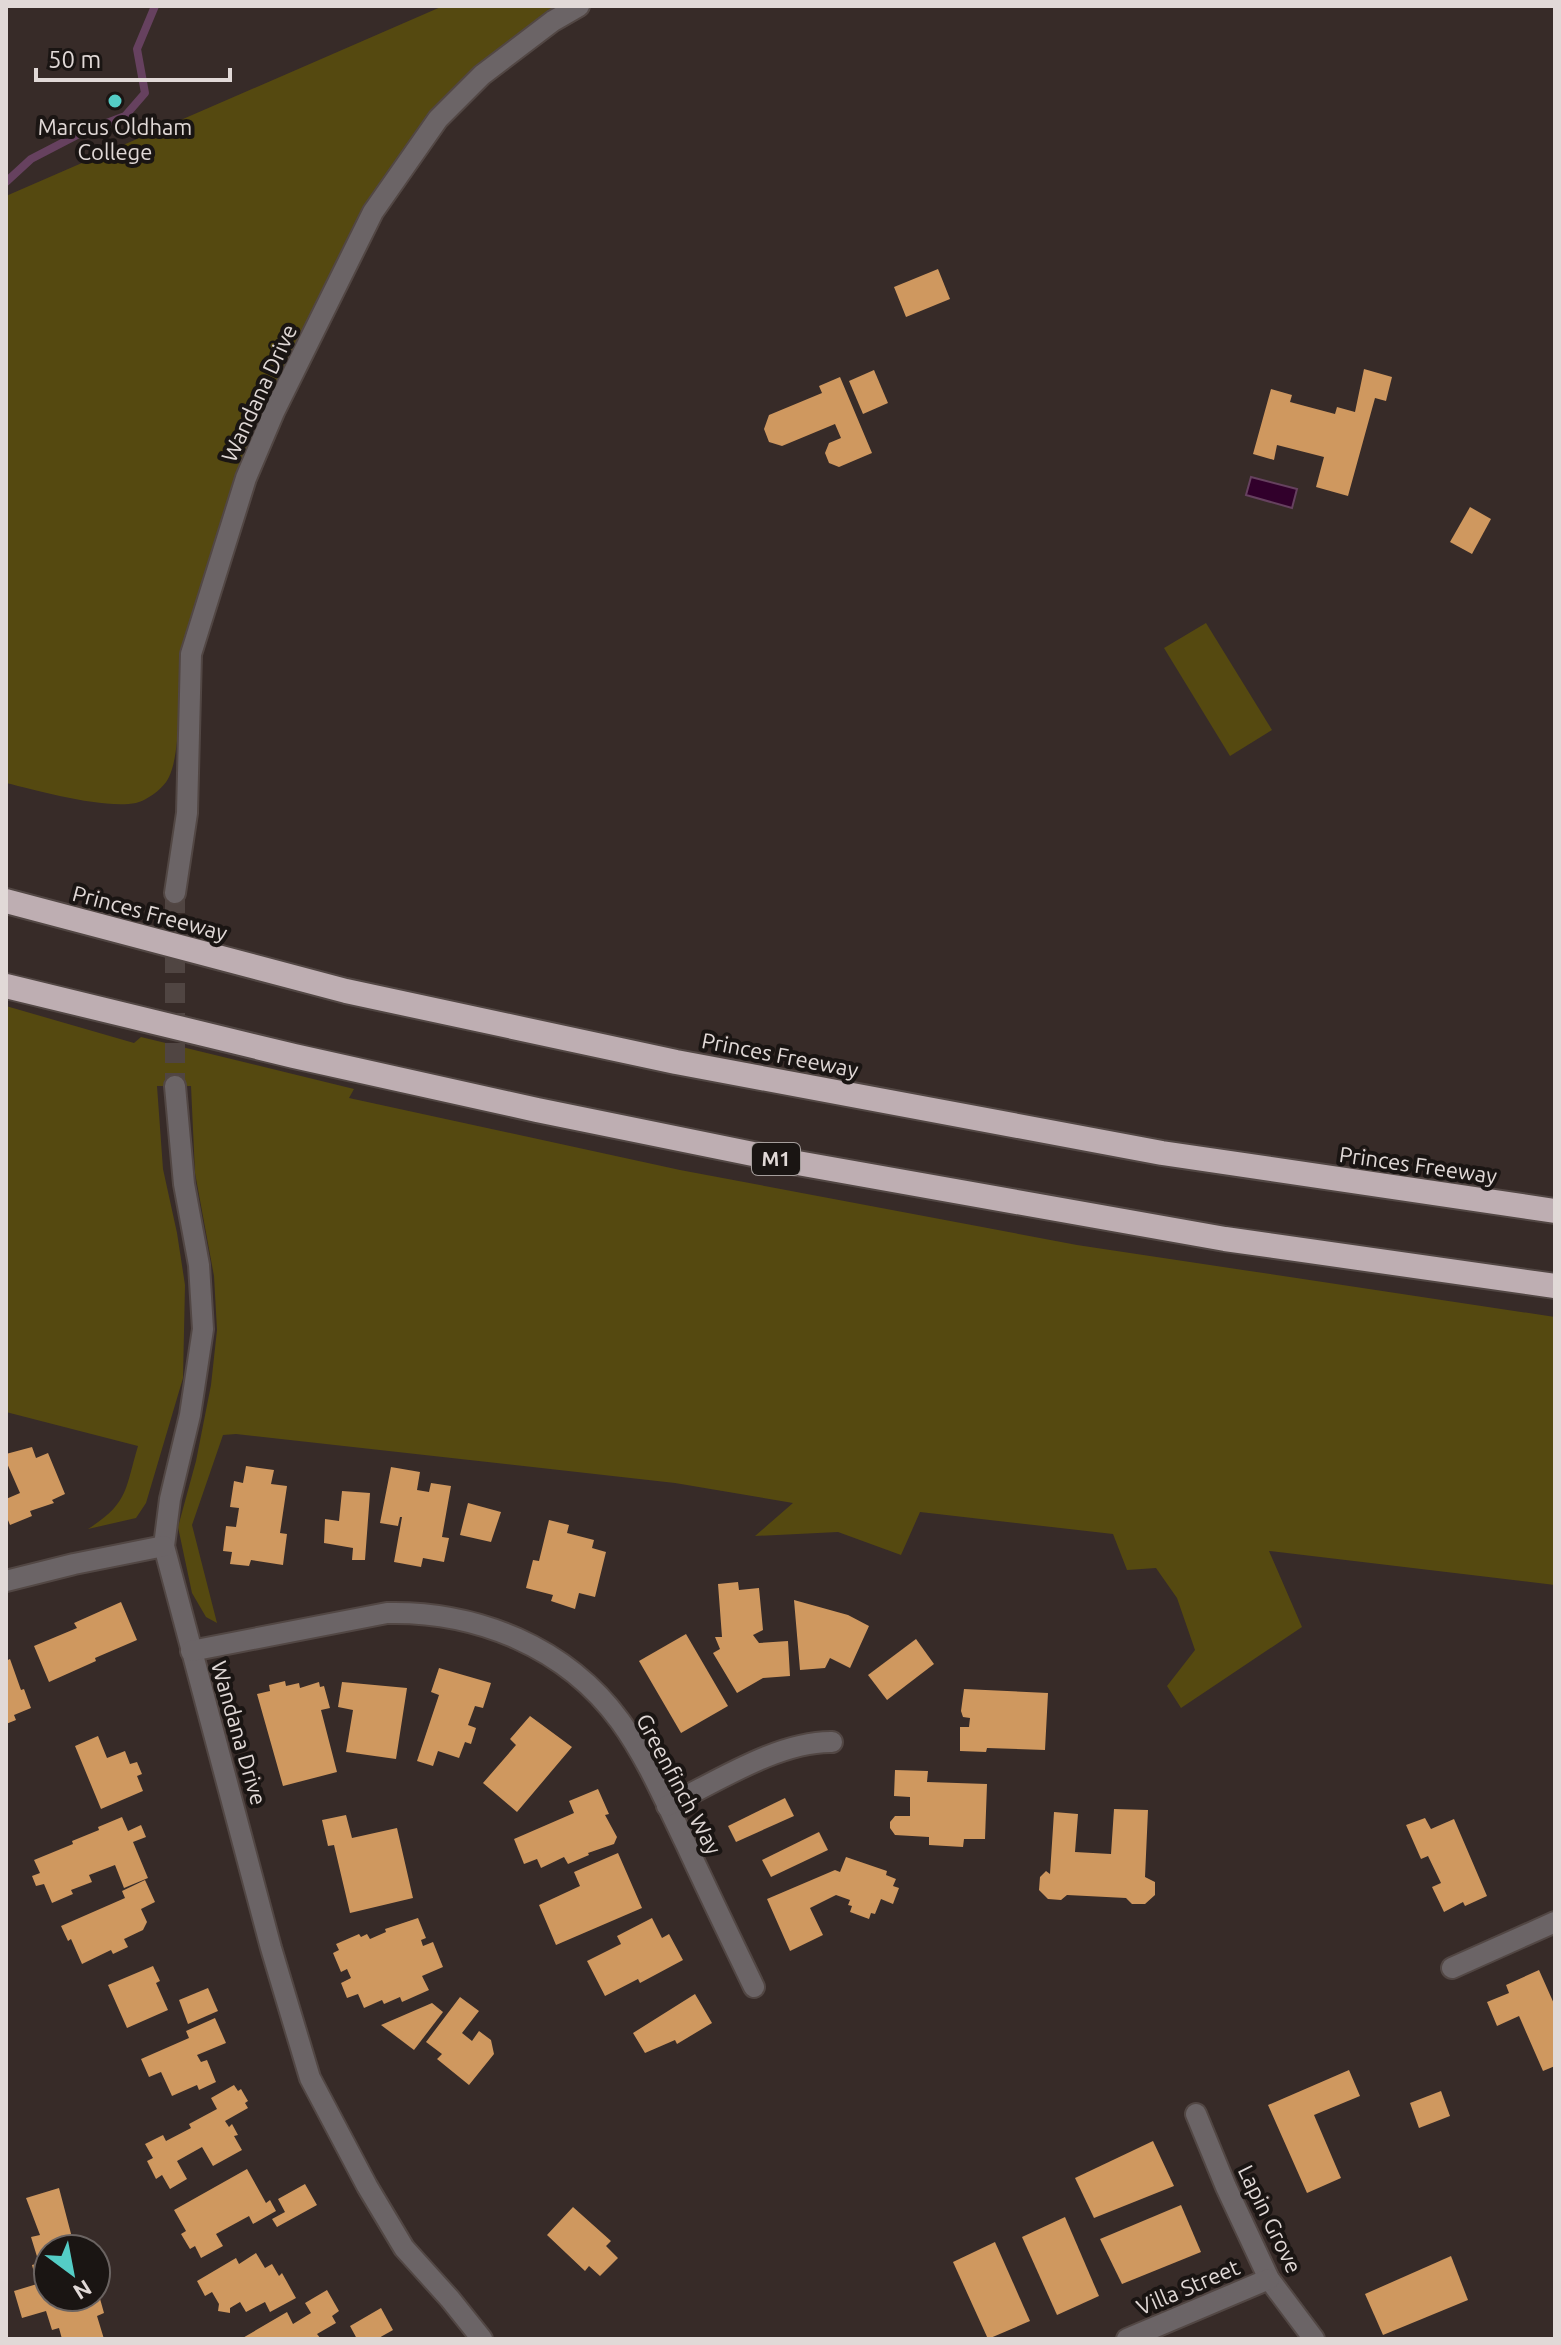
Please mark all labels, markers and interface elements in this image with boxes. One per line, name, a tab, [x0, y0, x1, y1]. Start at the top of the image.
scale bar	[36, 32, 230, 82]
text: 50 m	[48, 46, 101, 73]
marker: Marcus Oldham College	[106, 92, 124, 110]
place label: Marcus Oldham College	[38, 114, 192, 164]
street label: Wandana Drive	[216, 320, 301, 466]
street label: Princes Freeway	[70, 880, 231, 945]
street label: Princes Freeway	[700, 1027, 861, 1082]
street label: Princes Freeway	[1338, 1141, 1499, 1188]
road number: M1	[752, 1143, 800, 1175]
street label: Wandana Drive	[207, 1658, 272, 1808]
street label: Greenfinch Way	[632, 1709, 727, 1859]
street label: Lapin Grove	[1234, 2161, 1307, 2277]
north arrow	[32, 2233, 112, 2313]
street label: Villa Street	[1133, 2254, 1243, 2319]
text: N	[69, 2275, 96, 2305]

